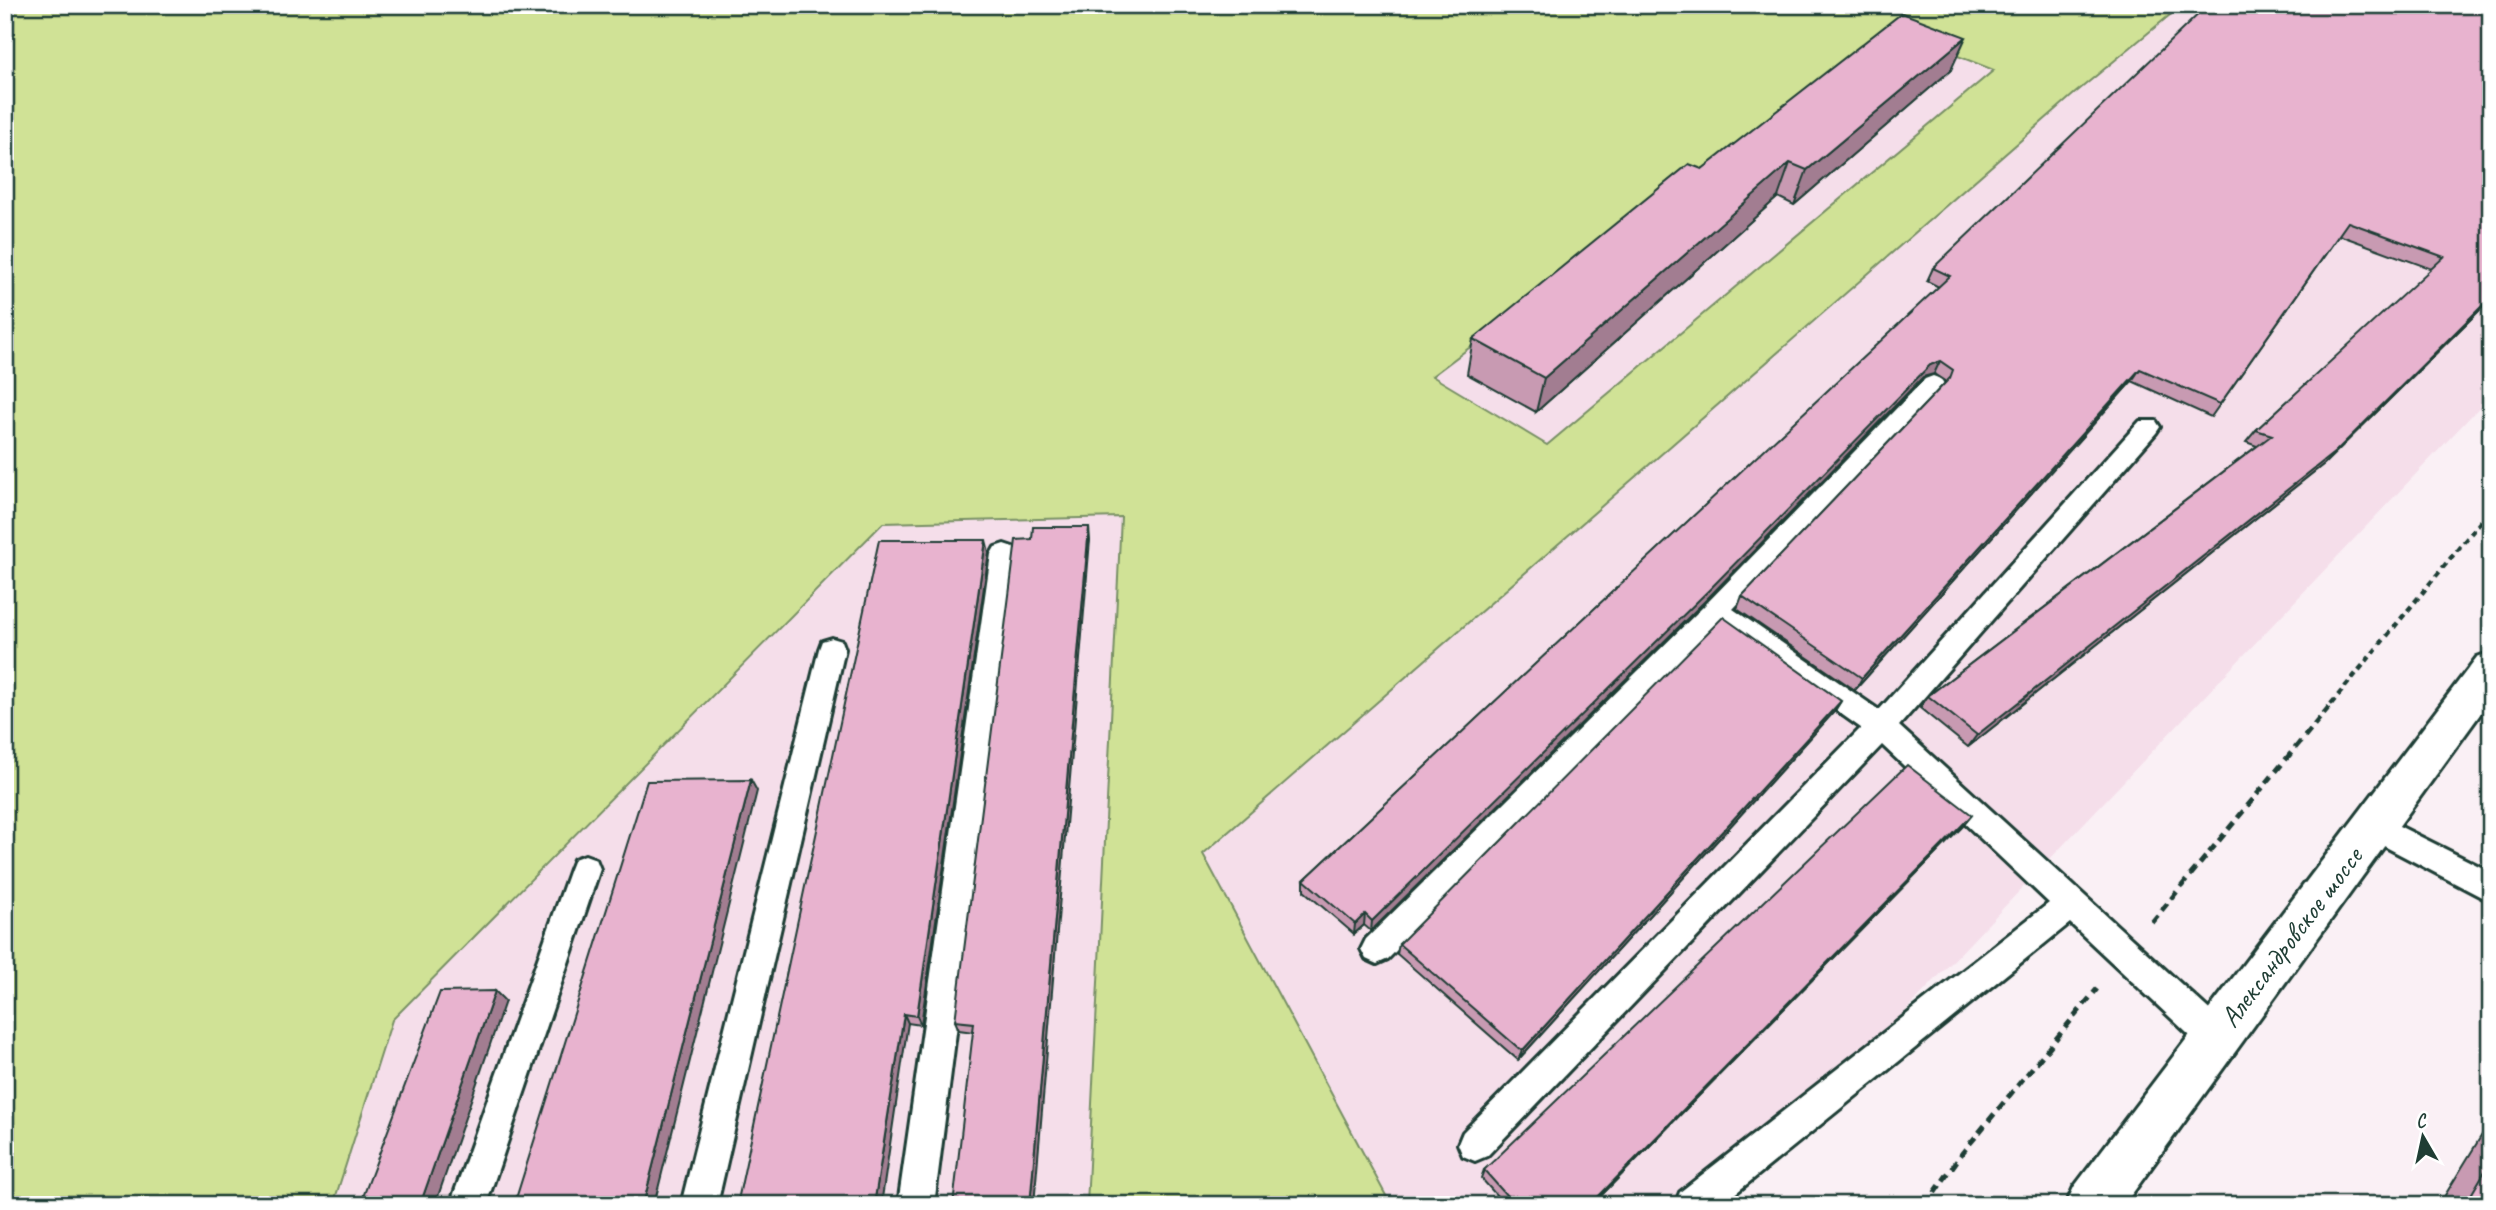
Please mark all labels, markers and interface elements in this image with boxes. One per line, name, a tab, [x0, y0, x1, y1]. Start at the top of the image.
street label: Александровское шоссе	[2212, 839, 2371, 1034]
north arrow	[2388, 1102, 2458, 1172]
text: С	[2414, 1108, 2430, 1134]

